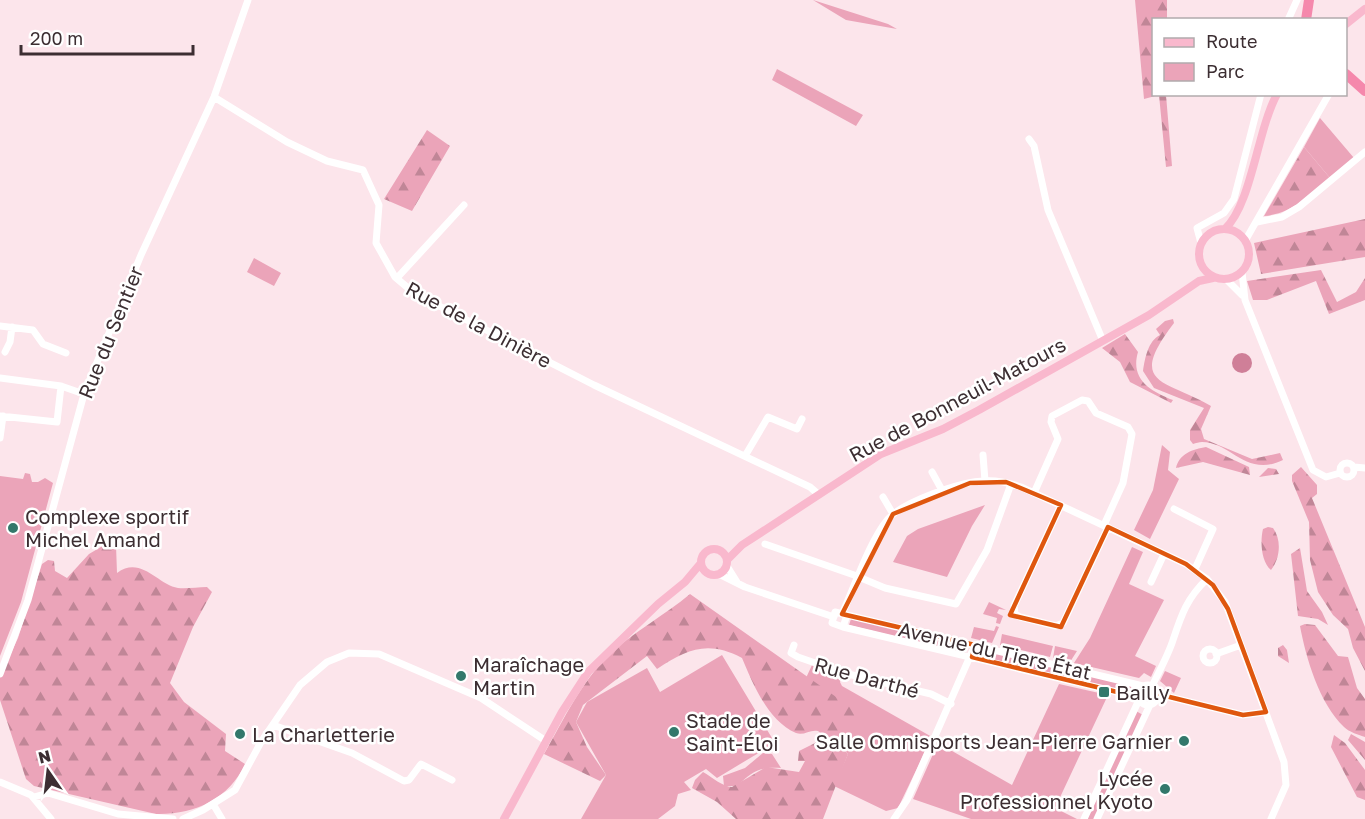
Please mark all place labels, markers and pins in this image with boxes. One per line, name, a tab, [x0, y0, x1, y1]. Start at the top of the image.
place label: Complexe sportif Michel Amand	[25, 504, 189, 551]
marker: Complexe sportif Michel Amand	[6, 521, 20, 535]
place label: Maraîchage Martin	[473, 652, 584, 699]
marker: Maraîchage Martin	[454, 669, 468, 683]
place label: Bailly	[1116, 680, 1170, 704]
marker: Bailly	[1097, 685, 1111, 699]
place label: Stade de Saint-Éloi	[686, 708, 779, 755]
place label: La Charletterie	[252, 722, 395, 746]
marker: Stade de Saint-Éloi	[667, 725, 681, 739]
marker: La Charletterie	[233, 727, 247, 741]
place label: Salle Omnisports Jean-Pierre Garnier	[816, 729, 1172, 753]
marker: Salle Omnisports Jean-Pierre Garnier	[1177, 734, 1191, 748]
place label: Lycée Professionnel Kyoto	[960, 766, 1153, 813]
marker: Lycée Professionnel Kyoto	[1158, 782, 1172, 796]

